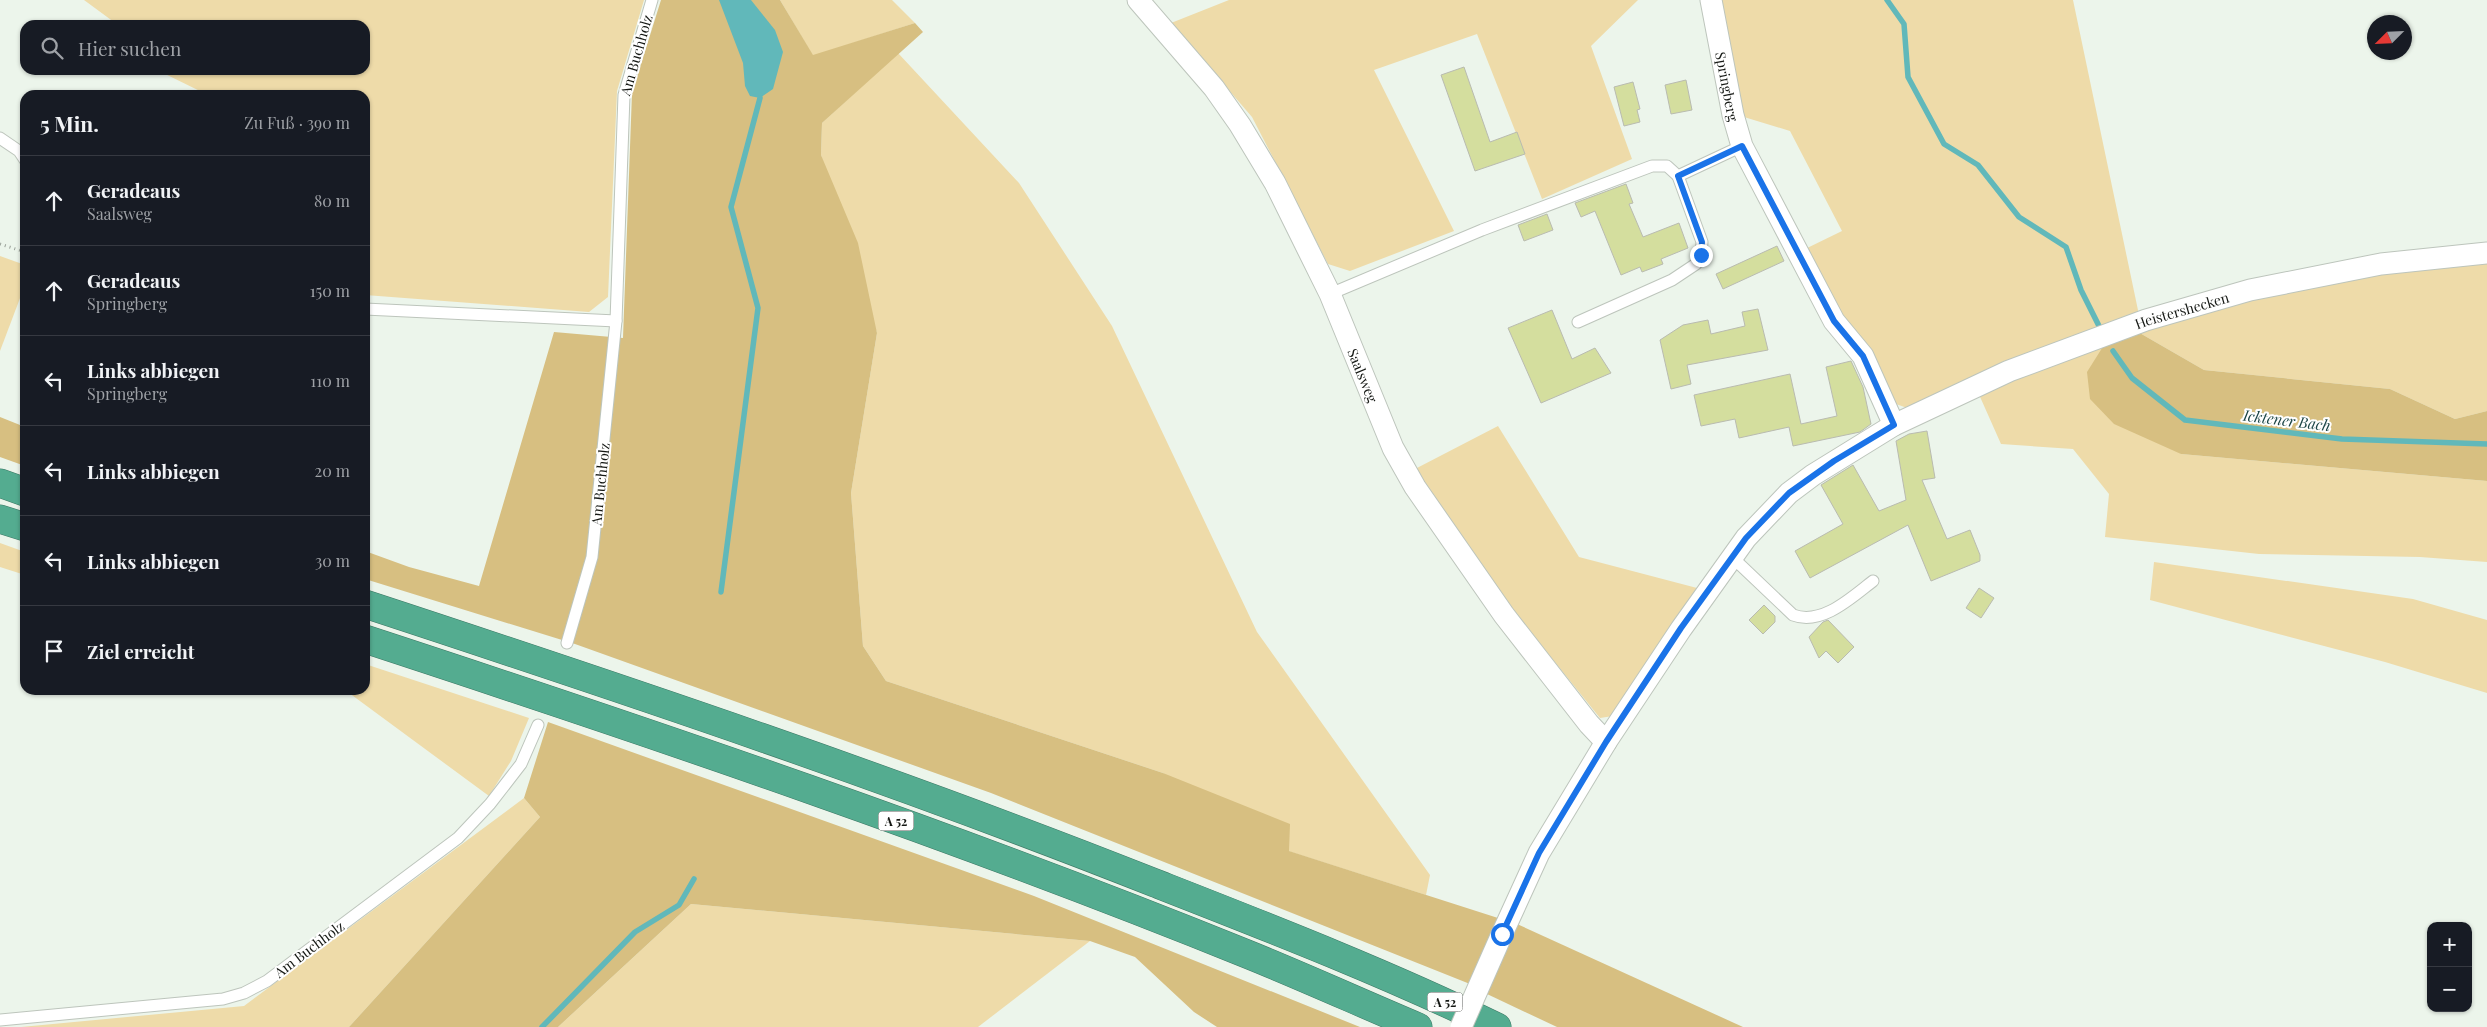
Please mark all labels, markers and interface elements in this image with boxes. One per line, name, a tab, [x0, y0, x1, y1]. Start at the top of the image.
street label: Am Buchholz	[615, 12, 657, 99]
north arrow	[2367, 15, 2412, 60]
search box	[20, 20, 370, 75]
icon: search	[38, 34, 66, 62]
text: Hier suchen	[78, 35, 181, 61]
street label: Springberg	[1712, 50, 1744, 124]
text: 5 Min.	[40, 109, 99, 137]
text: Zu Fuß · 390 m	[244, 112, 350, 133]
text: Geradeaus	[87, 177, 180, 203]
icon: ahead	[40, 187, 68, 215]
text: 80 m	[314, 190, 350, 211]
text: Saalsweg	[87, 203, 152, 224]
route end	[1690, 244, 1713, 267]
text: Geradeaus	[87, 267, 180, 293]
icon: ahead	[40, 277, 68, 305]
text: 150 m	[310, 280, 350, 301]
street label: Heistershecken	[2132, 287, 2232, 333]
text: Springberg	[87, 293, 167, 314]
street label: Saalsweg	[1344, 345, 1383, 406]
text: Links abbiegen	[87, 357, 220, 383]
icon: left	[40, 367, 68, 395]
text: 110 m	[310, 370, 350, 391]
text: Springberg	[87, 383, 167, 404]
water label: Icktener Bach	[2241, 405, 2332, 435]
street label: Am Buchholz	[586, 441, 614, 527]
icon: left	[40, 457, 68, 485]
text: Links abbiegen	[87, 458, 220, 484]
text: 20 m	[315, 460, 350, 481]
icon: left	[40, 547, 68, 575]
text: Links abbiegen	[87, 548, 220, 574]
text: 30 m	[315, 550, 350, 571]
icon: arrive	[40, 637, 68, 665]
text: Ziel erreicht	[87, 638, 195, 664]
road number: A 52	[878, 811, 914, 830]
street label: Am Buchholz	[269, 916, 348, 982]
map controls	[2427, 922, 2472, 1012]
button: +	[2427, 922, 2472, 967]
route start	[1491, 923, 1514, 946]
button: −	[2427, 967, 2472, 1012]
road number: A 52	[1428, 992, 1462, 1012]

